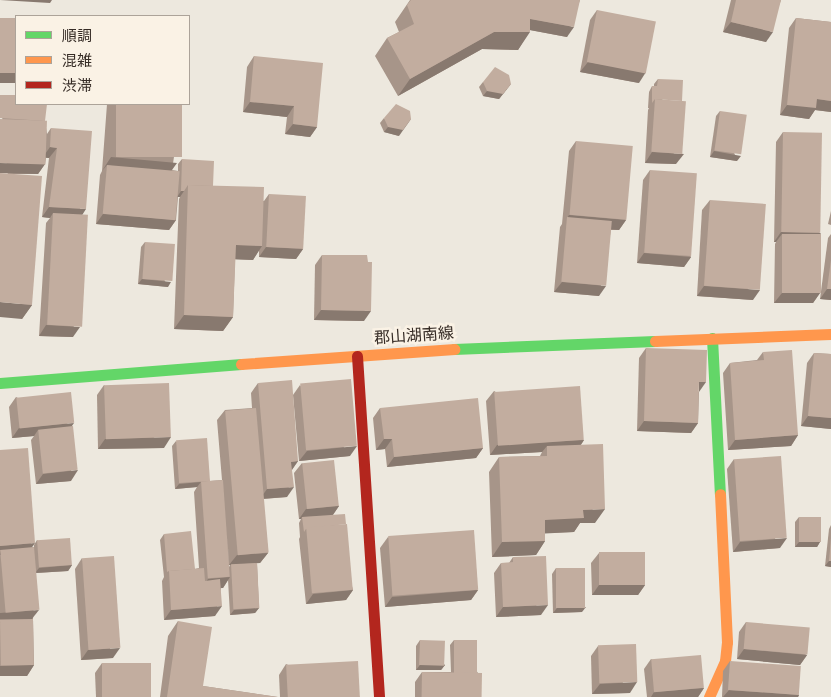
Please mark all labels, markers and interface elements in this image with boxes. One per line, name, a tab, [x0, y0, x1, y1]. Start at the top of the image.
legend	[15, 15, 190, 105]
text: 順調	[62, 27, 92, 45]
text: 混雑	[62, 52, 92, 70]
text: 渋滞	[62, 77, 92, 95]
street label: 郡山湖南線	[373, 324, 455, 348]

